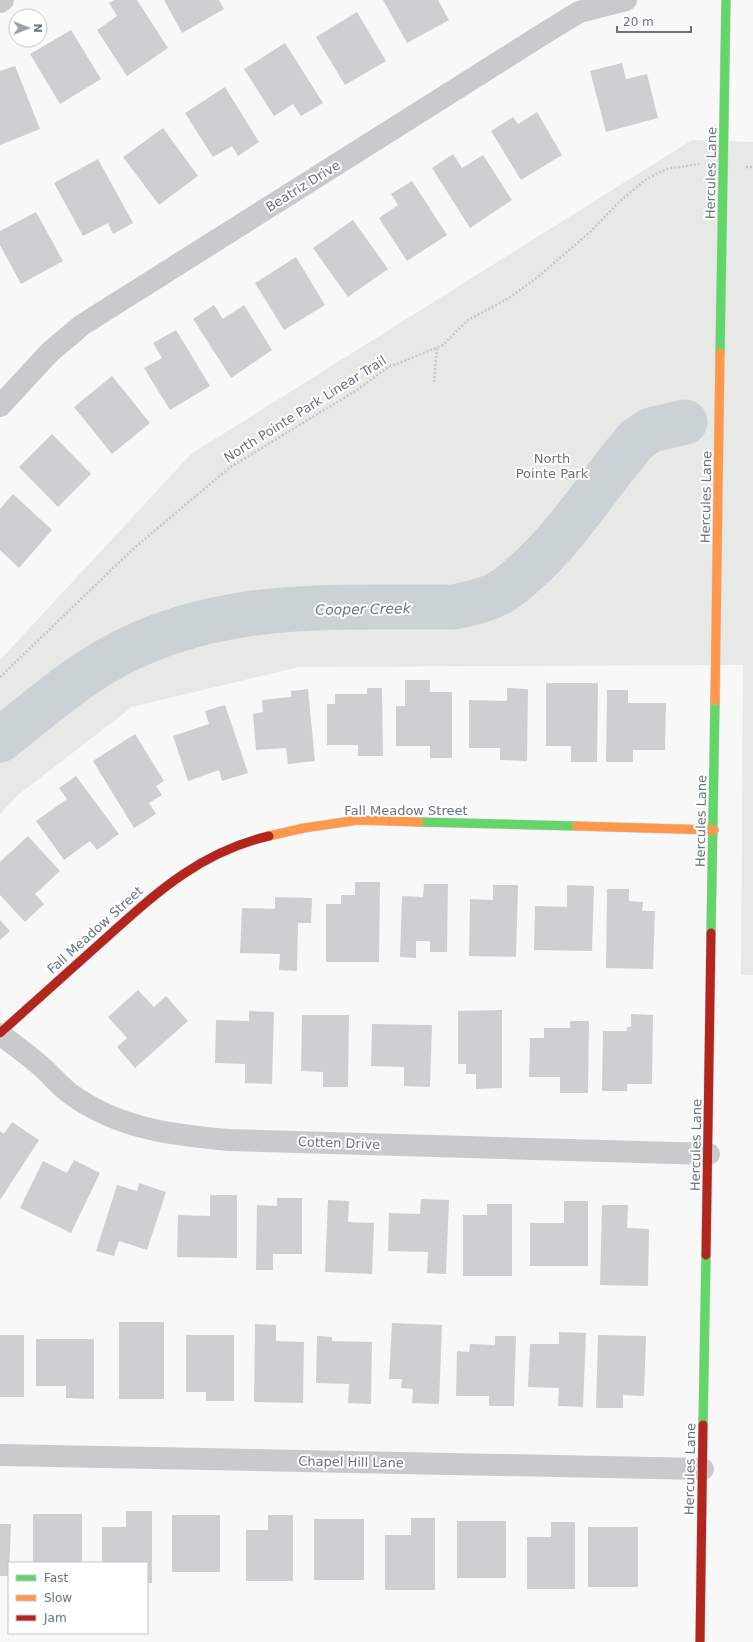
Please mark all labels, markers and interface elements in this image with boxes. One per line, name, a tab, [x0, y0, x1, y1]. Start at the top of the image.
north arrow	[8, 8, 48, 48]
scale bar	[617, 8, 691, 34]
text: 20 m	[623, 15, 654, 29]
text: N	[31, 23, 44, 33]
street label: Hercules Lane	[703, 127, 719, 219]
street label: Beatriz Drive	[263, 157, 343, 215]
street label: North Pointe Park Linear Trail	[221, 353, 389, 465]
park label: North Pointe Park	[516, 451, 589, 481]
street label: Hercules Lane	[698, 451, 714, 543]
water label: Cooper Creek	[315, 600, 412, 618]
street label: Hercules Lane	[693, 775, 709, 867]
street label: Fall Meadow Street	[344, 803, 468, 818]
street label: Fall Meadow Street	[44, 883, 146, 977]
street label: Hercules Lane	[688, 1099, 704, 1191]
street label: Cotten Drive	[298, 1134, 380, 1152]
street label: Hercules Lane	[682, 1423, 698, 1515]
street label: Chapel Hill Lane	[298, 1454, 404, 1470]
legend	[8, 1562, 148, 1634]
text: Fast	[44, 1571, 68, 1585]
text: Slow	[44, 1591, 72, 1605]
text: Jam	[43, 1611, 67, 1625]

